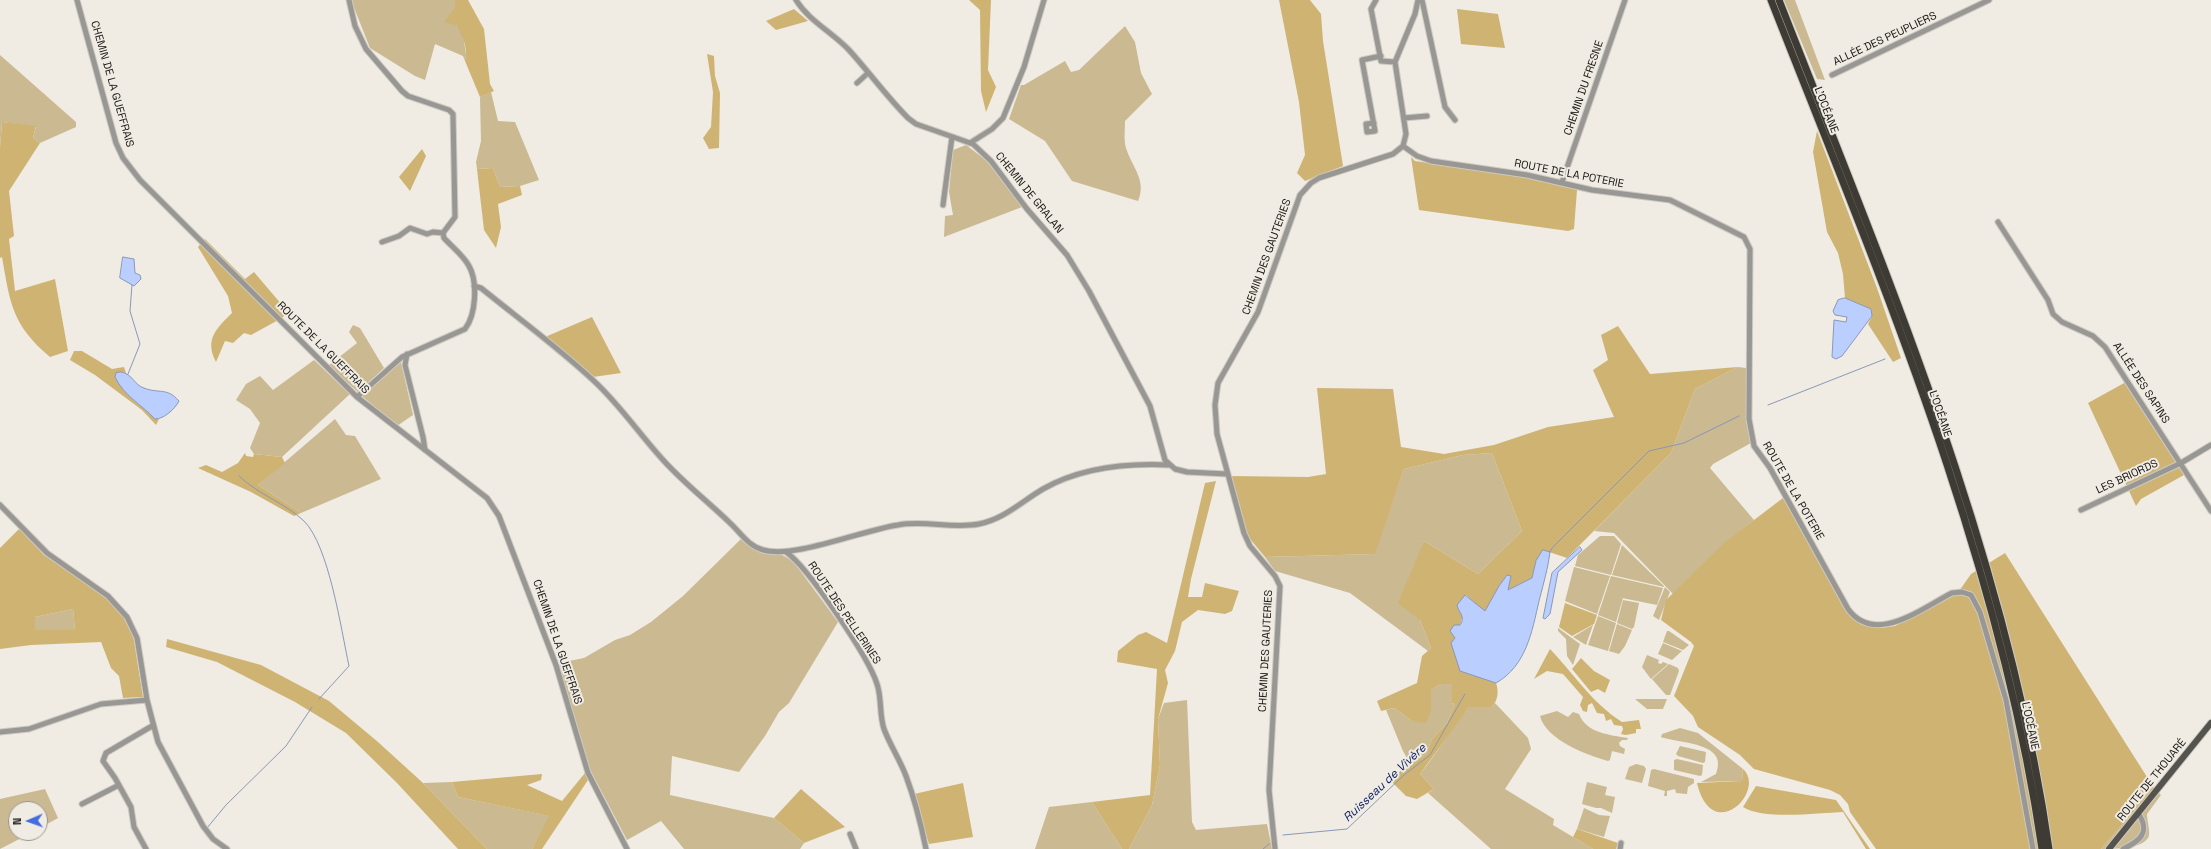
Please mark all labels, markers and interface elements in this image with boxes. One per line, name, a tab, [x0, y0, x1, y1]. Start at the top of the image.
street label: ALLÉE DES PEUPLIERS	[1831, 9, 1939, 69]
street label: CHEMIN DE LA GUEFFRAIS	[88, 19, 136, 149]
street label: CHEMIN DU FRESNE	[1562, 39, 1606, 137]
street label: L’OCÉANE	[1811, 85, 1841, 135]
street label: CHEMIN DE GRALAN	[992, 150, 1066, 236]
street label: ROUTE DE LA POTERIE	[1513, 157, 1625, 191]
street label: CHEMIN DES GAUTERIES	[1240, 197, 1294, 317]
street label: ROUTE DE LA GUEFFRAIS	[274, 299, 372, 397]
street label: ALLÉE DES SAPINS	[2110, 340, 2172, 426]
street label: L’OCÉANE	[1926, 389, 1954, 439]
street label: ROUTE DE LA POTERIE	[1759, 440, 1827, 542]
street label: LES BRIORDS	[2094, 457, 2160, 497]
street label: ROUTE DES PELLERINES	[805, 559, 883, 667]
street label: CHEMIN DE LA GUEFFRAIS	[529, 578, 585, 706]
street label: CHEMIN DES GAUTERIES	[1256, 590, 1276, 712]
street label: L’OCÉANE	[2018, 701, 2042, 751]
street label: ROUTE DE THOUARÉ	[2115, 736, 2189, 824]
water label: Ruisseau de Vivère	[1341, 741, 1429, 825]
north arrow	[8, 801, 48, 841]
text: N	[10, 817, 24, 825]

